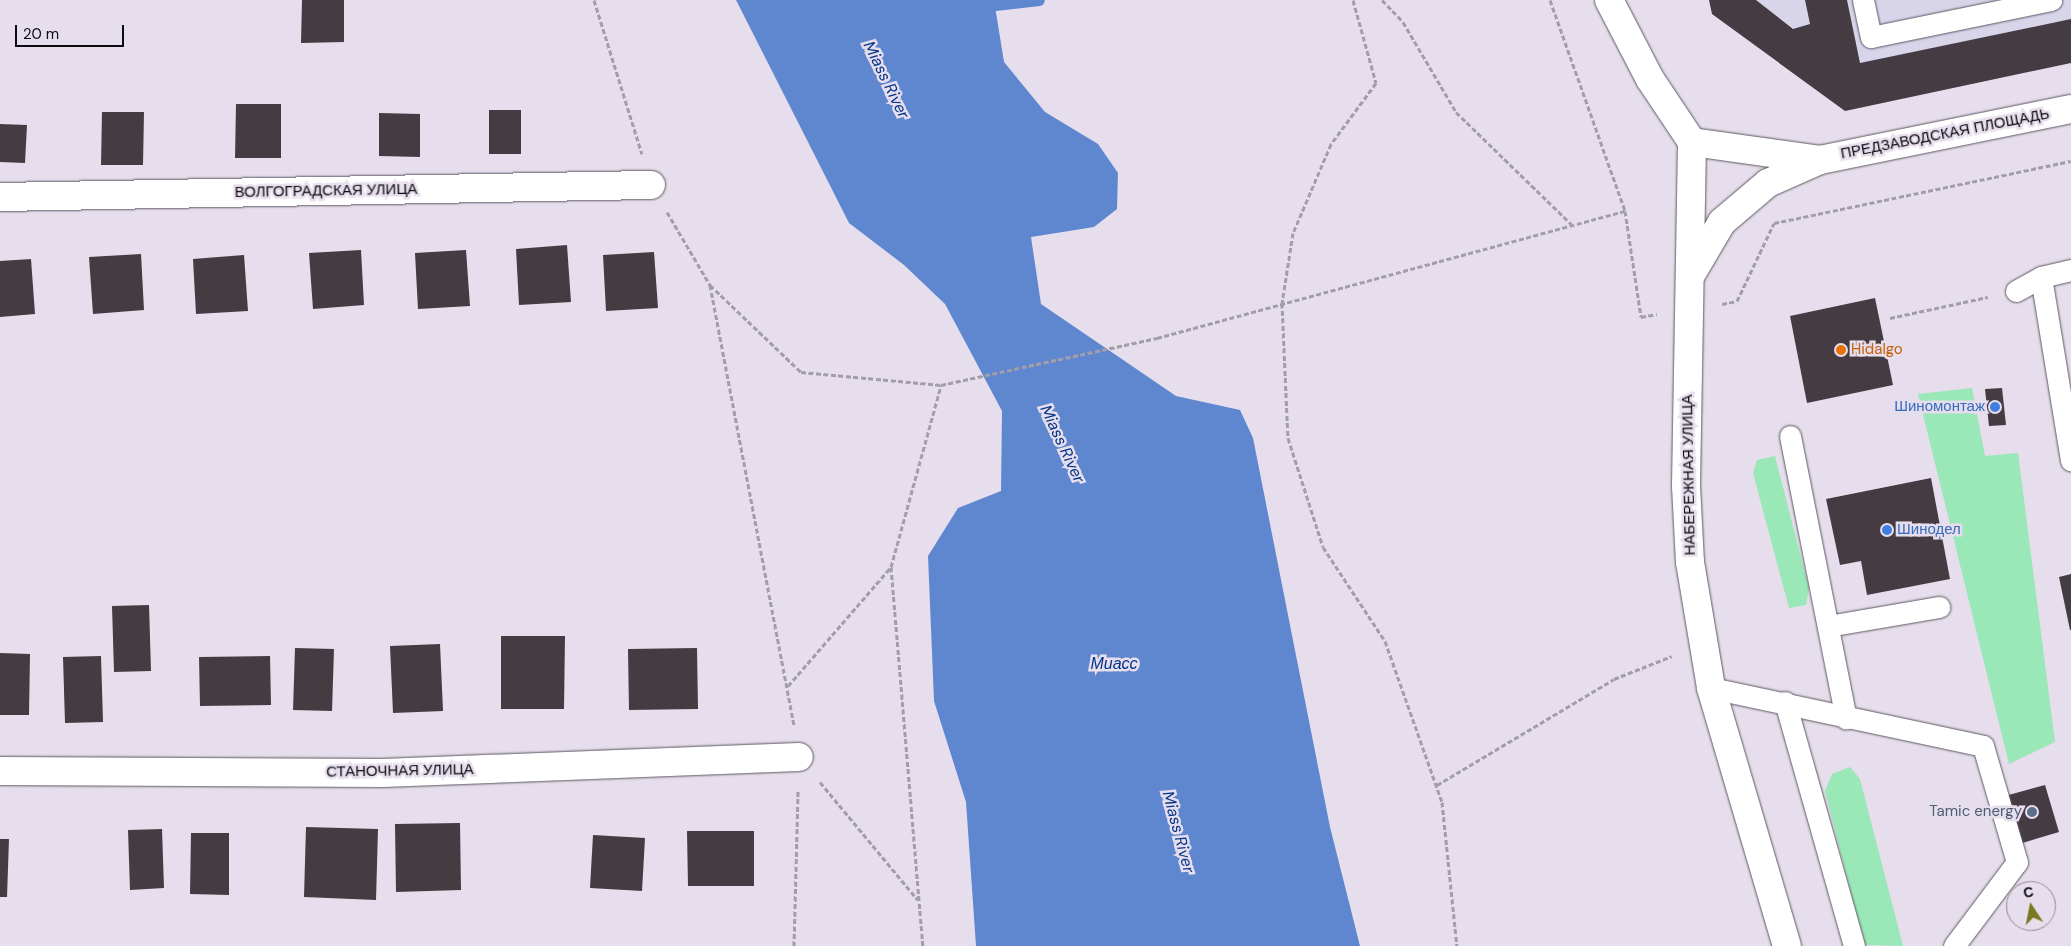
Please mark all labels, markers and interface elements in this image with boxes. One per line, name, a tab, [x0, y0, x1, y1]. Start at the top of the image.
scale bar	[18, 15, 126, 47]
text: 20 m	[23, 24, 59, 44]
water label: Miass River	[859, 38, 913, 122]
street label: ПРЕДЗАВОДСКАЯ ПЛОЩАДЬ	[1839, 105, 2051, 163]
street label: ВОЛГОГРАДСКАЯ УЛИЦА	[234, 180, 418, 202]
place label: Hidalgo	[1851, 341, 1903, 359]
marker: Hidalgo	[1835, 344, 1847, 356]
street label: НАБЕРЕЖНАЯ УЛИЦА	[1679, 394, 1699, 556]
place label: Шиномонтаж	[1894, 398, 1985, 416]
marker: Шиномонтаж	[1989, 401, 2001, 413]
water label: Miass River	[1036, 402, 1088, 486]
place label: Шинодел	[1897, 521, 1961, 539]
marker: Шинодел	[1881, 524, 1893, 536]
water label: Миасс	[1090, 654, 1138, 674]
street label: СТАНОЧНАЯ УЛИЦА	[326, 761, 474, 781]
water label: Miass River	[1158, 789, 1198, 875]
place label: Tamic energy	[1929, 803, 2022, 821]
marker: Tamic energy	[2026, 806, 2038, 818]
north arrow	[2006, 881, 2056, 931]
text: С	[2022, 882, 2035, 902]

